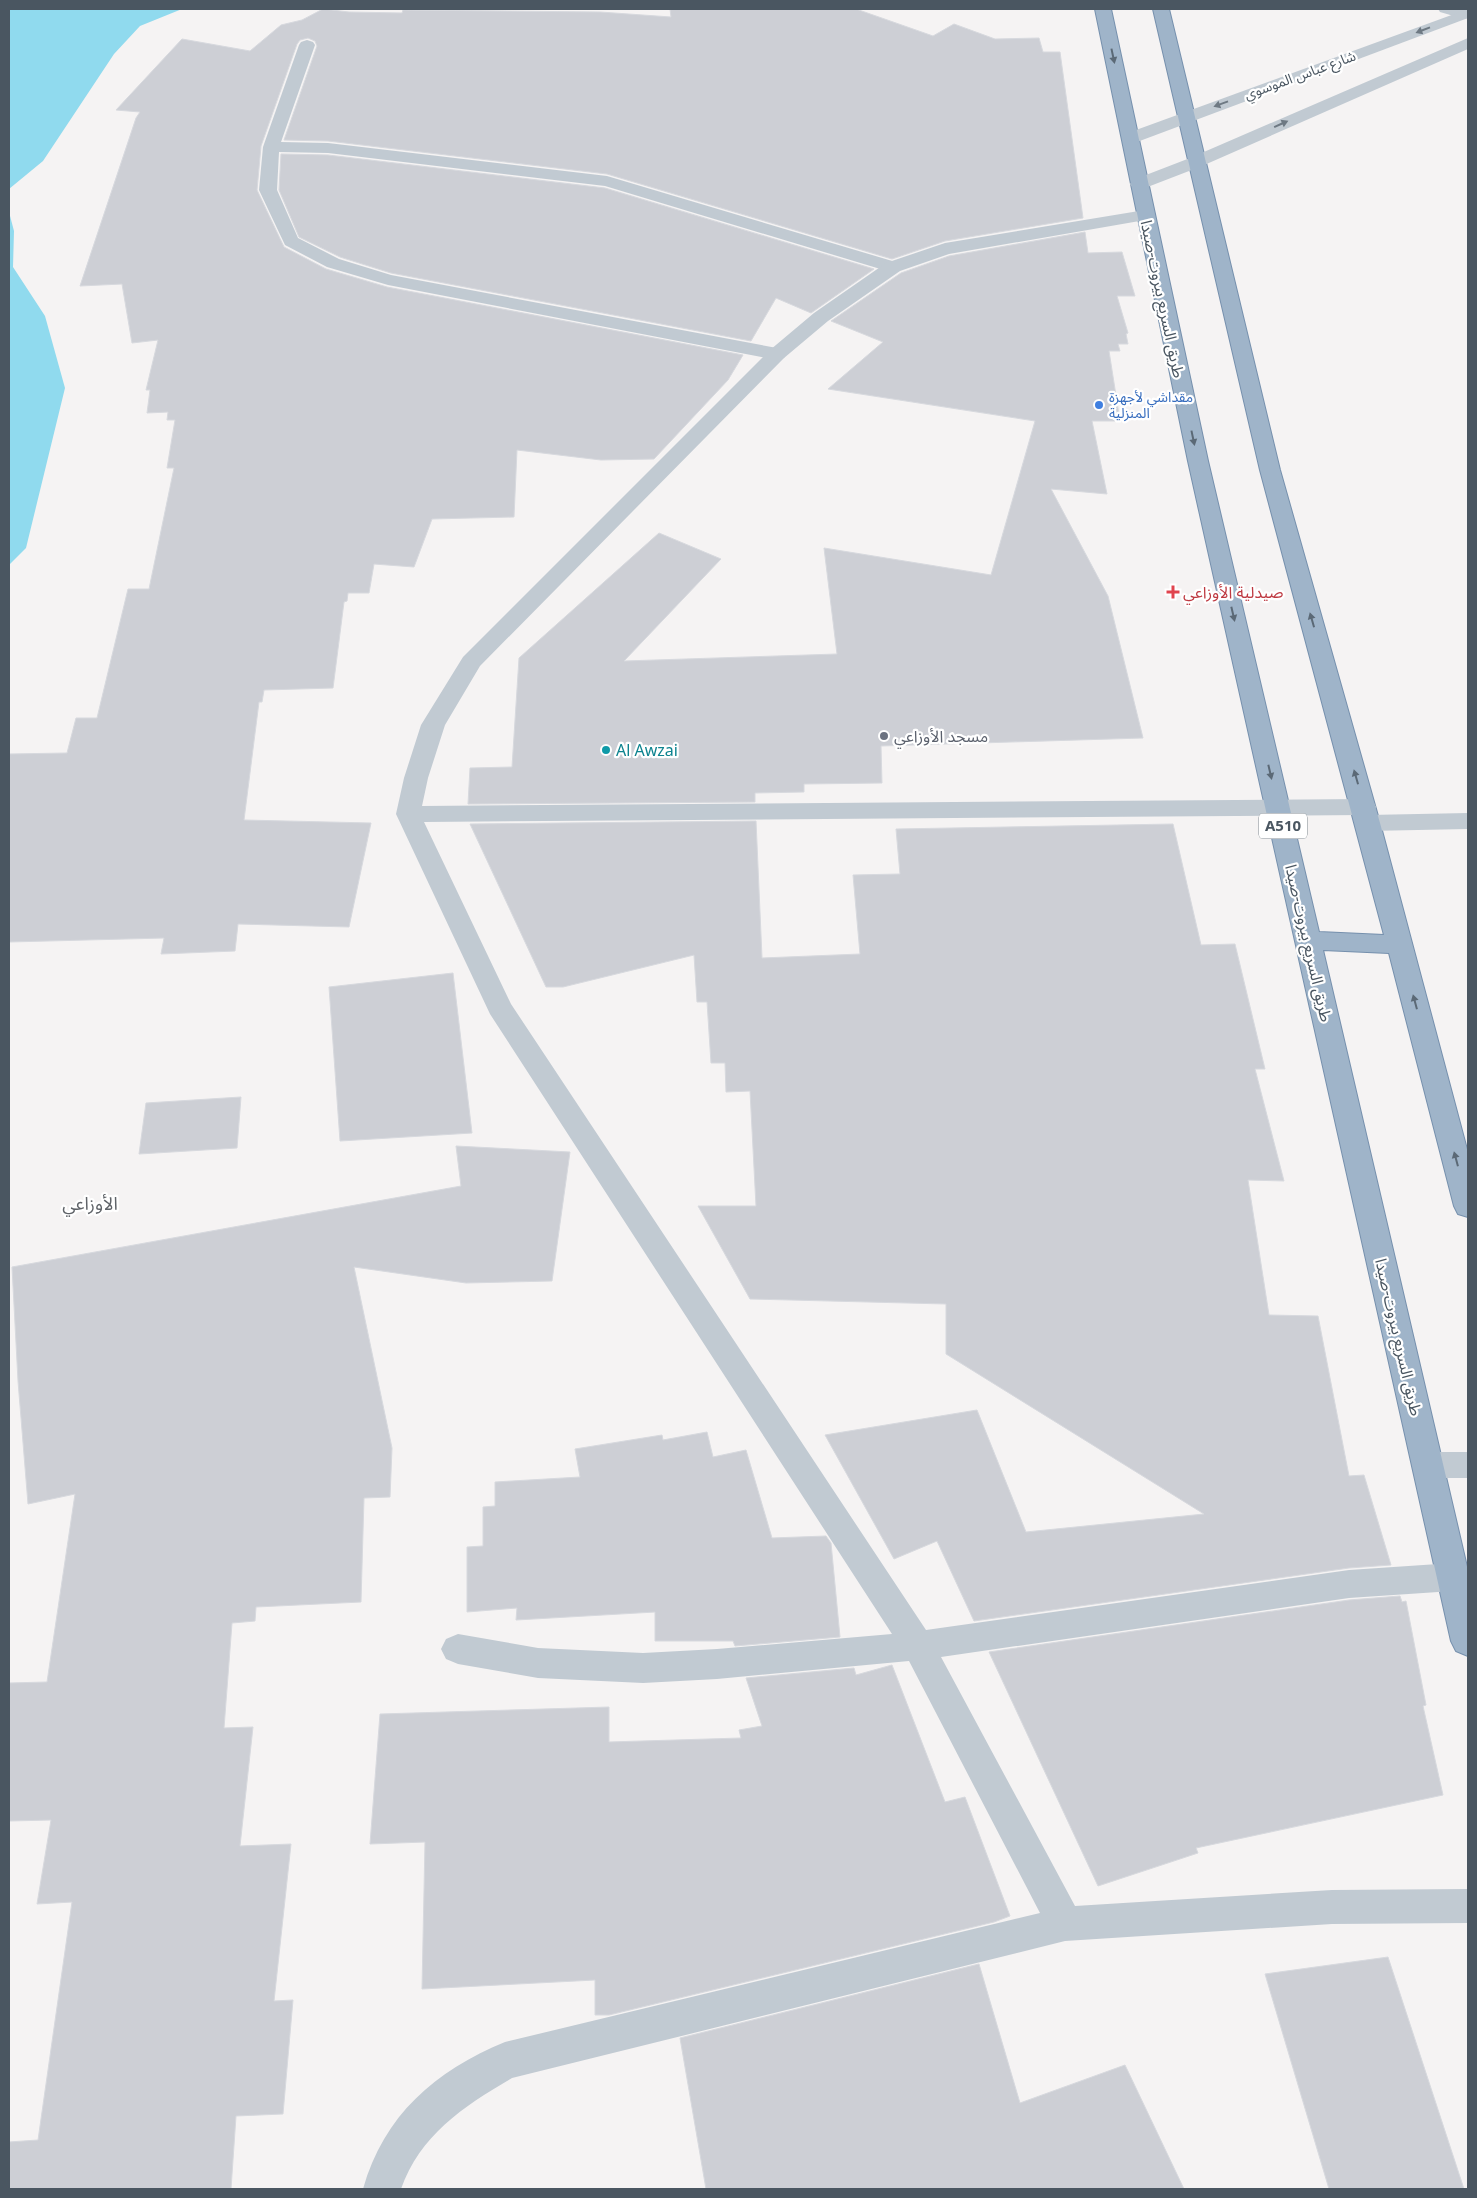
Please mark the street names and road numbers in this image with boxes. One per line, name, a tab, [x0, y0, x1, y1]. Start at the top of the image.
street label: شارع عباس الموسوي	[1241, 46, 1359, 106]
street label: طريق السريع بيروت-صيدا	[1134, 218, 1191, 381]
road number: A510	[1259, 814, 1307, 838]
street label: طريق السريع بيروت-صيدا	[1278, 862, 1338, 1025]
street label: طريق السريع بيروت-صيدا	[1368, 1256, 1428, 1419]

